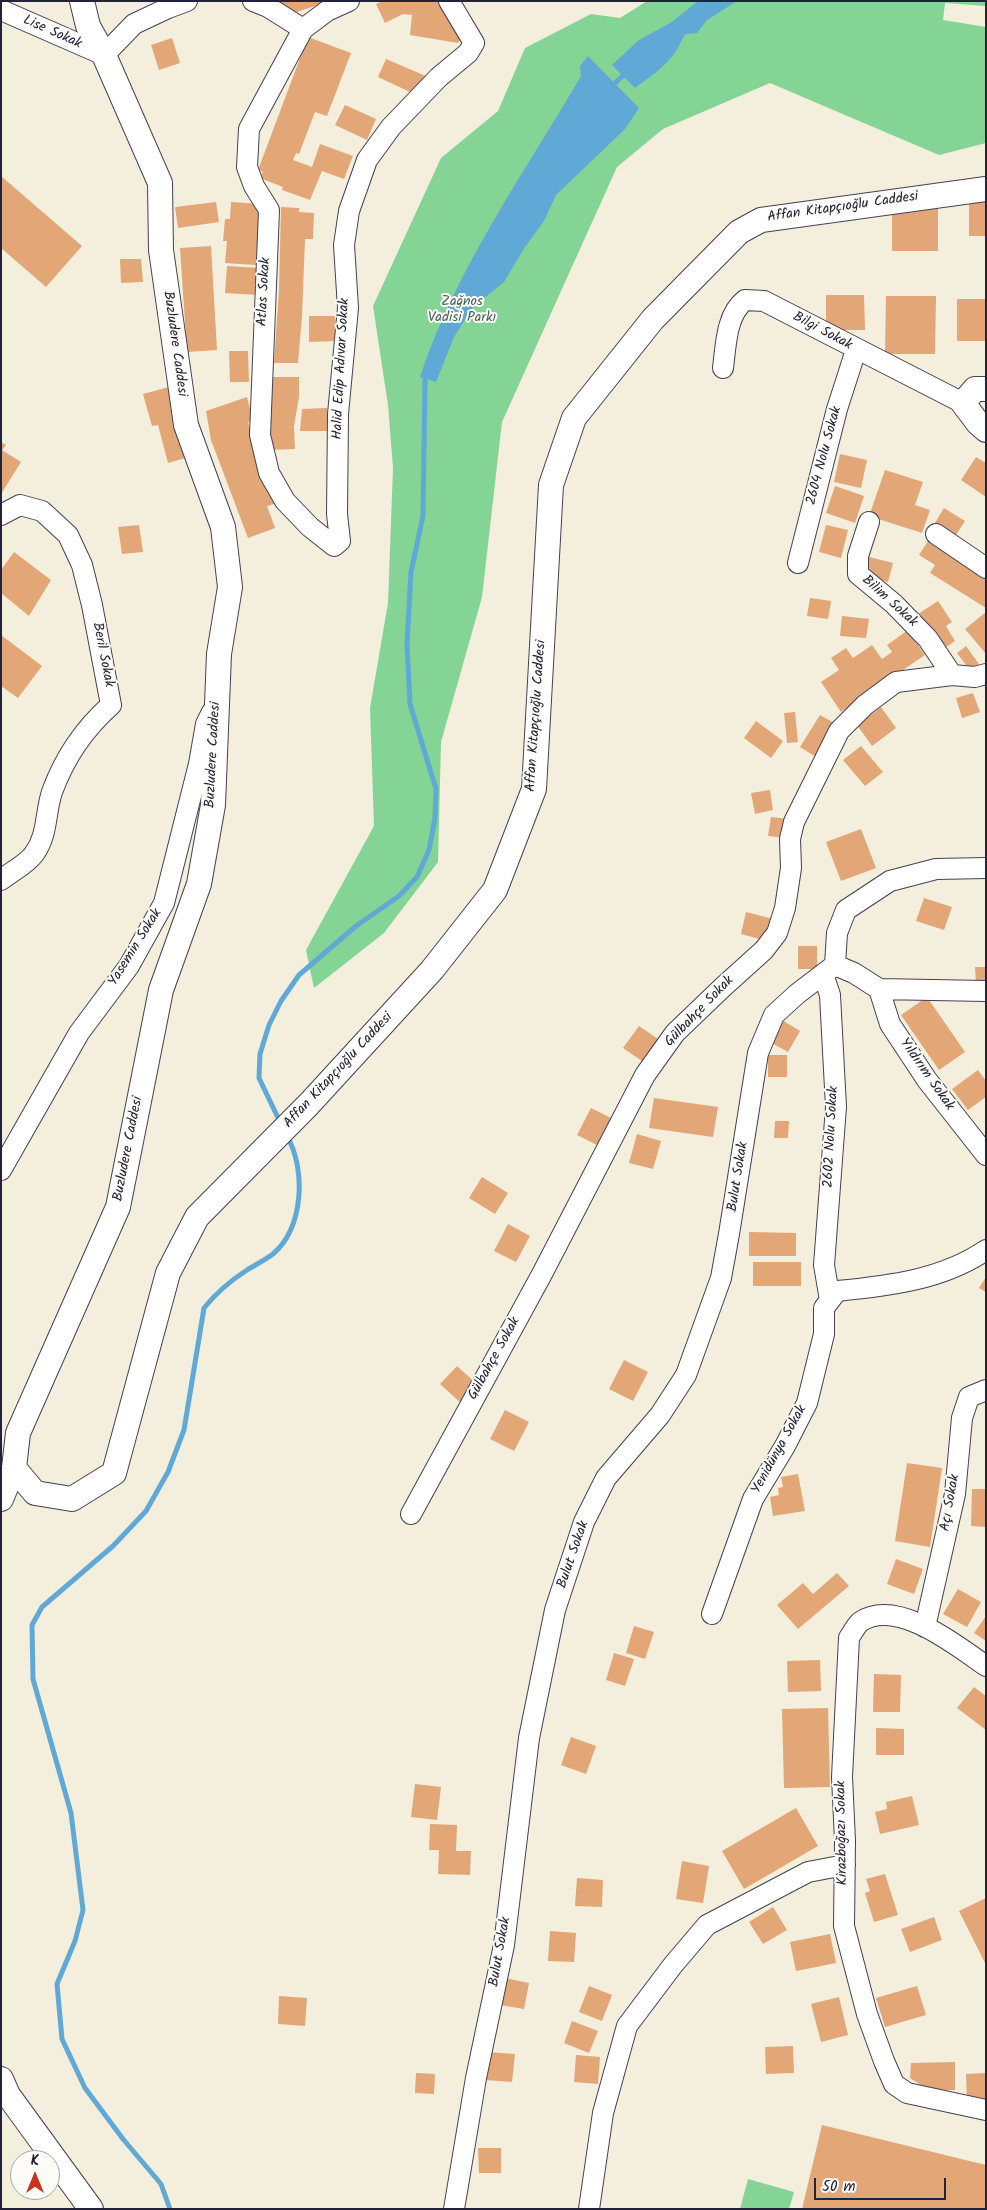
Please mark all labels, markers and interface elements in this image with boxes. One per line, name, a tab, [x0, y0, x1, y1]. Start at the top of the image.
street label: Lise Sokak	[20, 13, 84, 53]
street label: Affan Kitapçıoğlu Caddesi	[767, 189, 919, 227]
street label: Atlas Sokak	[255, 257, 275, 327]
street label: Buzludere Caddesi	[158, 290, 190, 398]
park label: Zağnos Vadisi Parkı	[428, 295, 496, 328]
street label: Halid Edip Adıvar Sokak	[330, 298, 354, 440]
street label: Bilgi Sokak	[789, 309, 855, 355]
street label: 2604 Nolu Sokak	[804, 405, 846, 507]
street label: Bilim Sokak	[858, 573, 920, 631]
street label: Beril Sokak	[87, 621, 117, 689]
street label: Affan Kitapçıoğlu Caddesi	[523, 640, 551, 792]
street label: Buzludere Caddesi	[203, 701, 225, 809]
street label: Yasemin Sokak	[106, 906, 166, 990]
street label: Gülbahçe Sokak	[662, 973, 738, 1051]
street label: Affan Kitapçıoğlu Caddesi	[281, 1010, 397, 1132]
street label: Yıldırım Sokak	[895, 1036, 957, 1114]
street label: 2602 Nolu Sokak	[821, 1086, 843, 1188]
street label: Buzludere Caddesi	[111, 1095, 147, 1203]
street label: Bulut Sokak	[725, 1141, 753, 1213]
street label: Gülbahçe Sokak	[465, 1315, 525, 1403]
street label: Yenidünya Sokak	[749, 1403, 811, 1497]
street label: Açı Sokak	[938, 1473, 964, 1533]
street label: Bulut Sokak	[555, 1519, 593, 1591]
street label: Kirazboğazı Sokak	[834, 1781, 852, 1885]
street label: Bulut Sokak	[487, 1916, 515, 1988]
north arrow	[10, 2150, 60, 2200]
text: K	[31, 2150, 39, 2172]
scale bar	[817, 2168, 950, 2200]
text: 50 m	[822, 2175, 856, 2199]

